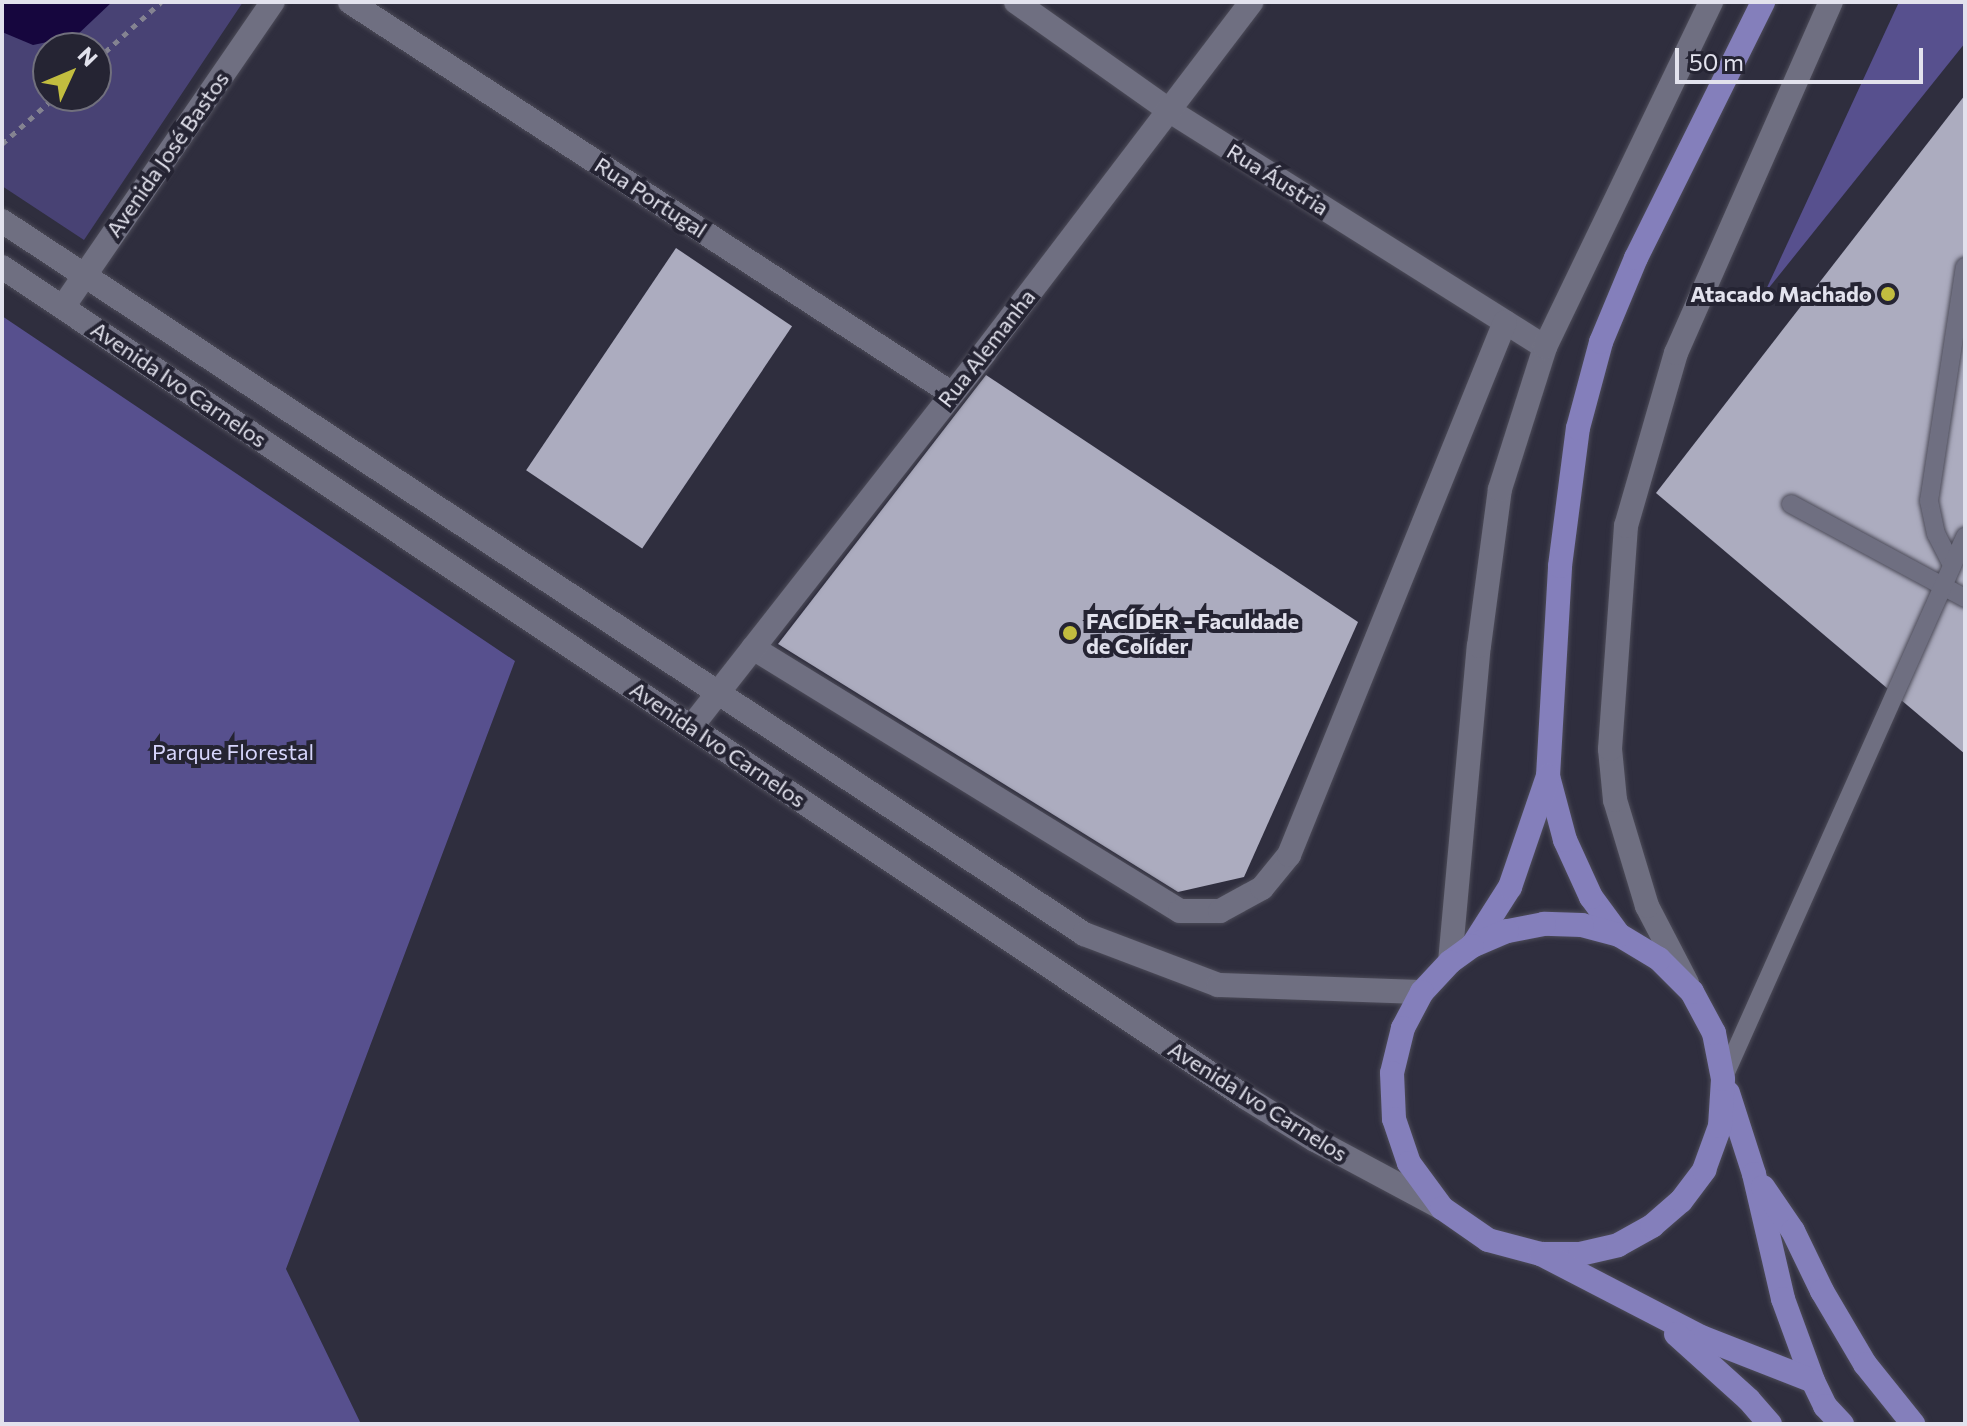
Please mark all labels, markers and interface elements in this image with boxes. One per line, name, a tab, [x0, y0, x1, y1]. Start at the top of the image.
north arrow	[32, 32, 112, 112]
scale bar	[1679, 32, 1927, 82]
text: N	[73, 41, 104, 72]
text: 50 m	[1689, 47, 1744, 76]
street label: Avenida José Bastos	[100, 66, 234, 242]
street label: Rua Áustria	[1222, 137, 1334, 221]
street label: Rua Portugal	[590, 151, 712, 243]
place label: Atacado Machado	[1690, 281, 1872, 307]
street label: Rua Alemanha	[932, 284, 1040, 412]
marker: Atacado Machado	[1879, 285, 1897, 303]
street label: Avenida Ivo Carnelos	[86, 315, 272, 453]
place label: FACÍDER - Faculdade de Colíder	[1086, 607, 1299, 658]
marker: FACÍDER - Faculdade de Colíder	[1061, 624, 1079, 642]
street label: Avenida Ivo Carnelos	[625, 675, 811, 813]
park label: Parque Florestal	[152, 739, 314, 765]
street label: Avenida Ivo Carnelos	[1164, 1035, 1352, 1167]

